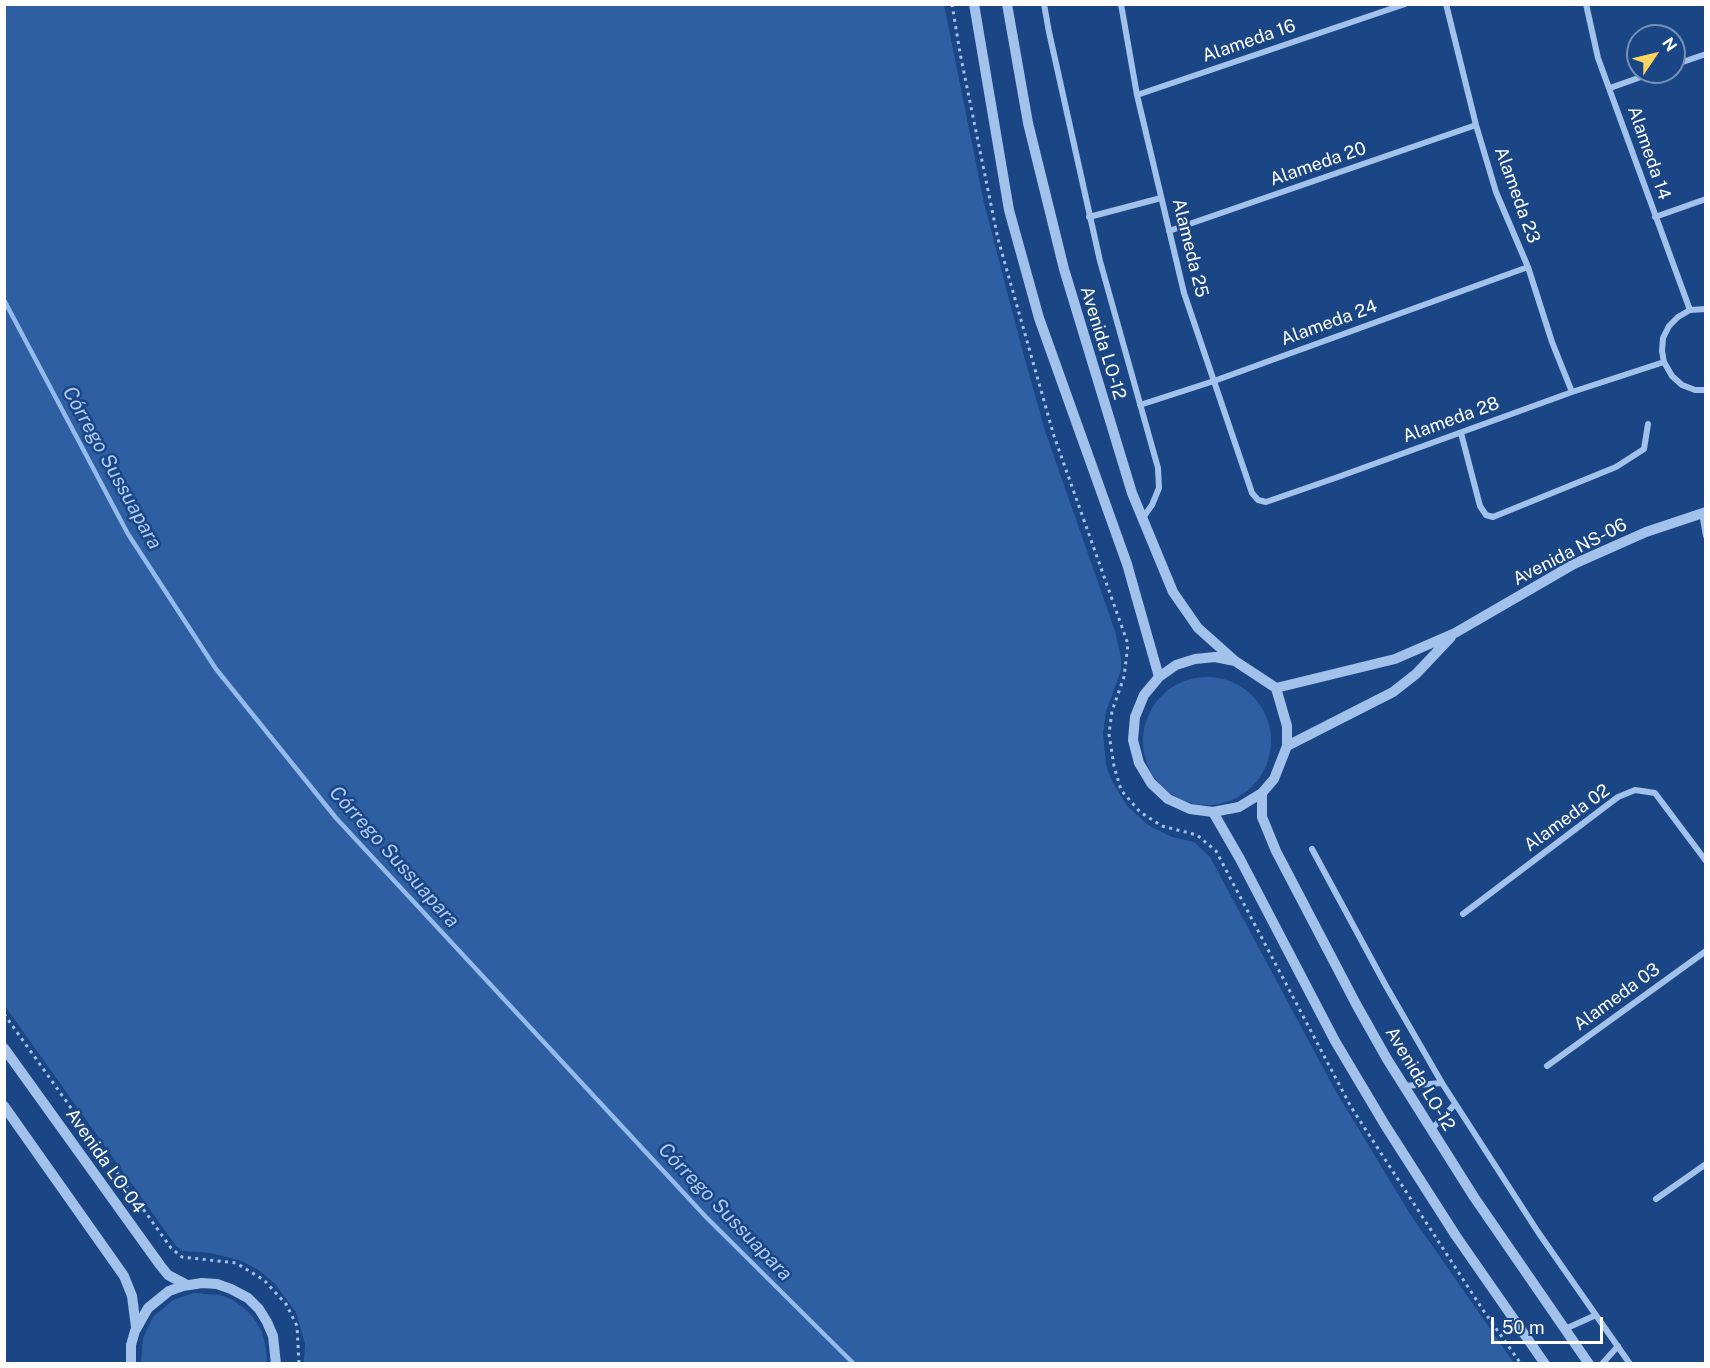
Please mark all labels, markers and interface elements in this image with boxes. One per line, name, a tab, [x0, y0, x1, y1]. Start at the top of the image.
street label: Alameda 16	[1199, 15, 1299, 67]
north arrow	[1626, 24, 1686, 84]
text: N	[1658, 34, 1681, 55]
street label: Alameda 14	[1623, 103, 1675, 203]
street label: Alameda 20	[1267, 137, 1369, 191]
street label: Alameda 23	[1490, 144, 1544, 246]
street label: Alameda 25	[1167, 196, 1213, 300]
street label: Avenida LO-12	[1076, 284, 1130, 402]
street label: Alameda 24	[1278, 296, 1380, 350]
water label: Córrego Sussuapara	[57, 382, 167, 554]
street label: Alameda 28	[1400, 393, 1502, 447]
street label: Avenida NS-06	[1509, 514, 1631, 590]
street label: Alameda 02	[1520, 780, 1614, 856]
water label: Córrego Sussuapara	[324, 781, 464, 933]
street label: Alameda 03	[1570, 959, 1664, 1035]
street label: Avenida LO-12	[1381, 1023, 1459, 1135]
street label: Avenida LO-04	[61, 1104, 149, 1218]
water label: Córrego Sussuapara	[653, 1138, 797, 1286]
scale bar	[1494, 1305, 1606, 1343]
text: 50 m	[1502, 1317, 1545, 1338]

